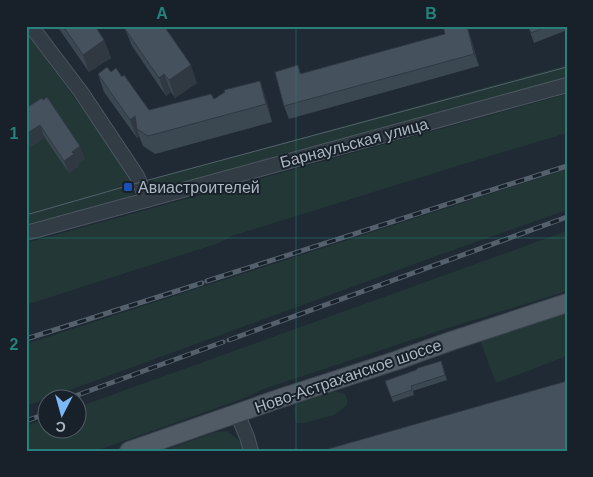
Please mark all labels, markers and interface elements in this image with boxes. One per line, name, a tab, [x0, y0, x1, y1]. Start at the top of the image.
text: A	[156, 5, 168, 22]
text: B	[425, 5, 437, 22]
street label: Барнаульская улица	[278, 115, 430, 171]
text: 1	[10, 125, 19, 142]
place label: Авиастроителей	[138, 179, 260, 196]
marker: Авиастроителей	[122, 181, 134, 193]
text: 2	[10, 336, 19, 353]
street label: Ново-Астраханское шоссе	[252, 336, 444, 416]
north arrow	[38, 390, 88, 440]
text: С	[55, 418, 67, 435]

